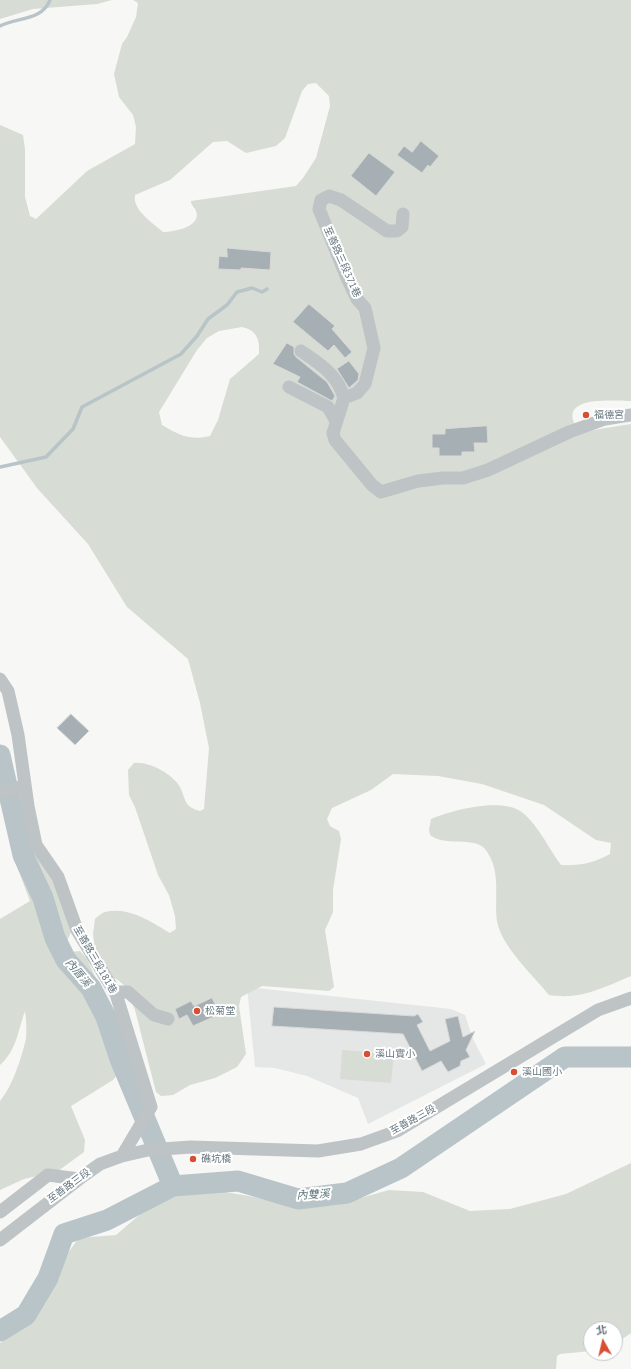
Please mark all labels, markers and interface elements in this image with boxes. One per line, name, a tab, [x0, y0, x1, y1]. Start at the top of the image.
street label: 至善路三段371巷	[321, 225, 363, 299]
place label: 福德宮	[594, 409, 624, 421]
marker: 福德宮	[581, 410, 591, 420]
street label: 至善路三段181巷	[71, 924, 119, 996]
water label: 內厝溪	[62, 956, 94, 990]
place label: 松菊堂	[205, 1005, 235, 1017]
marker: 松菊堂	[192, 1006, 202, 1016]
place label: 溪山實小	[375, 1048, 415, 1060]
marker: 溪山實小	[362, 1049, 372, 1059]
place label: 溪山國小	[522, 1066, 562, 1078]
marker: 溪山國小	[509, 1067, 519, 1077]
street label: 至善路三段	[388, 1103, 438, 1137]
place label: 礁坑橋	[201, 1153, 231, 1165]
marker: 礁坑橋	[188, 1154, 198, 1164]
street label: 至善路三段	[45, 1166, 93, 1206]
water label: 內雙溪	[296, 1188, 330, 1202]
north arrow	[583, 1321, 623, 1361]
text: 北	[595, 1322, 608, 1338]

